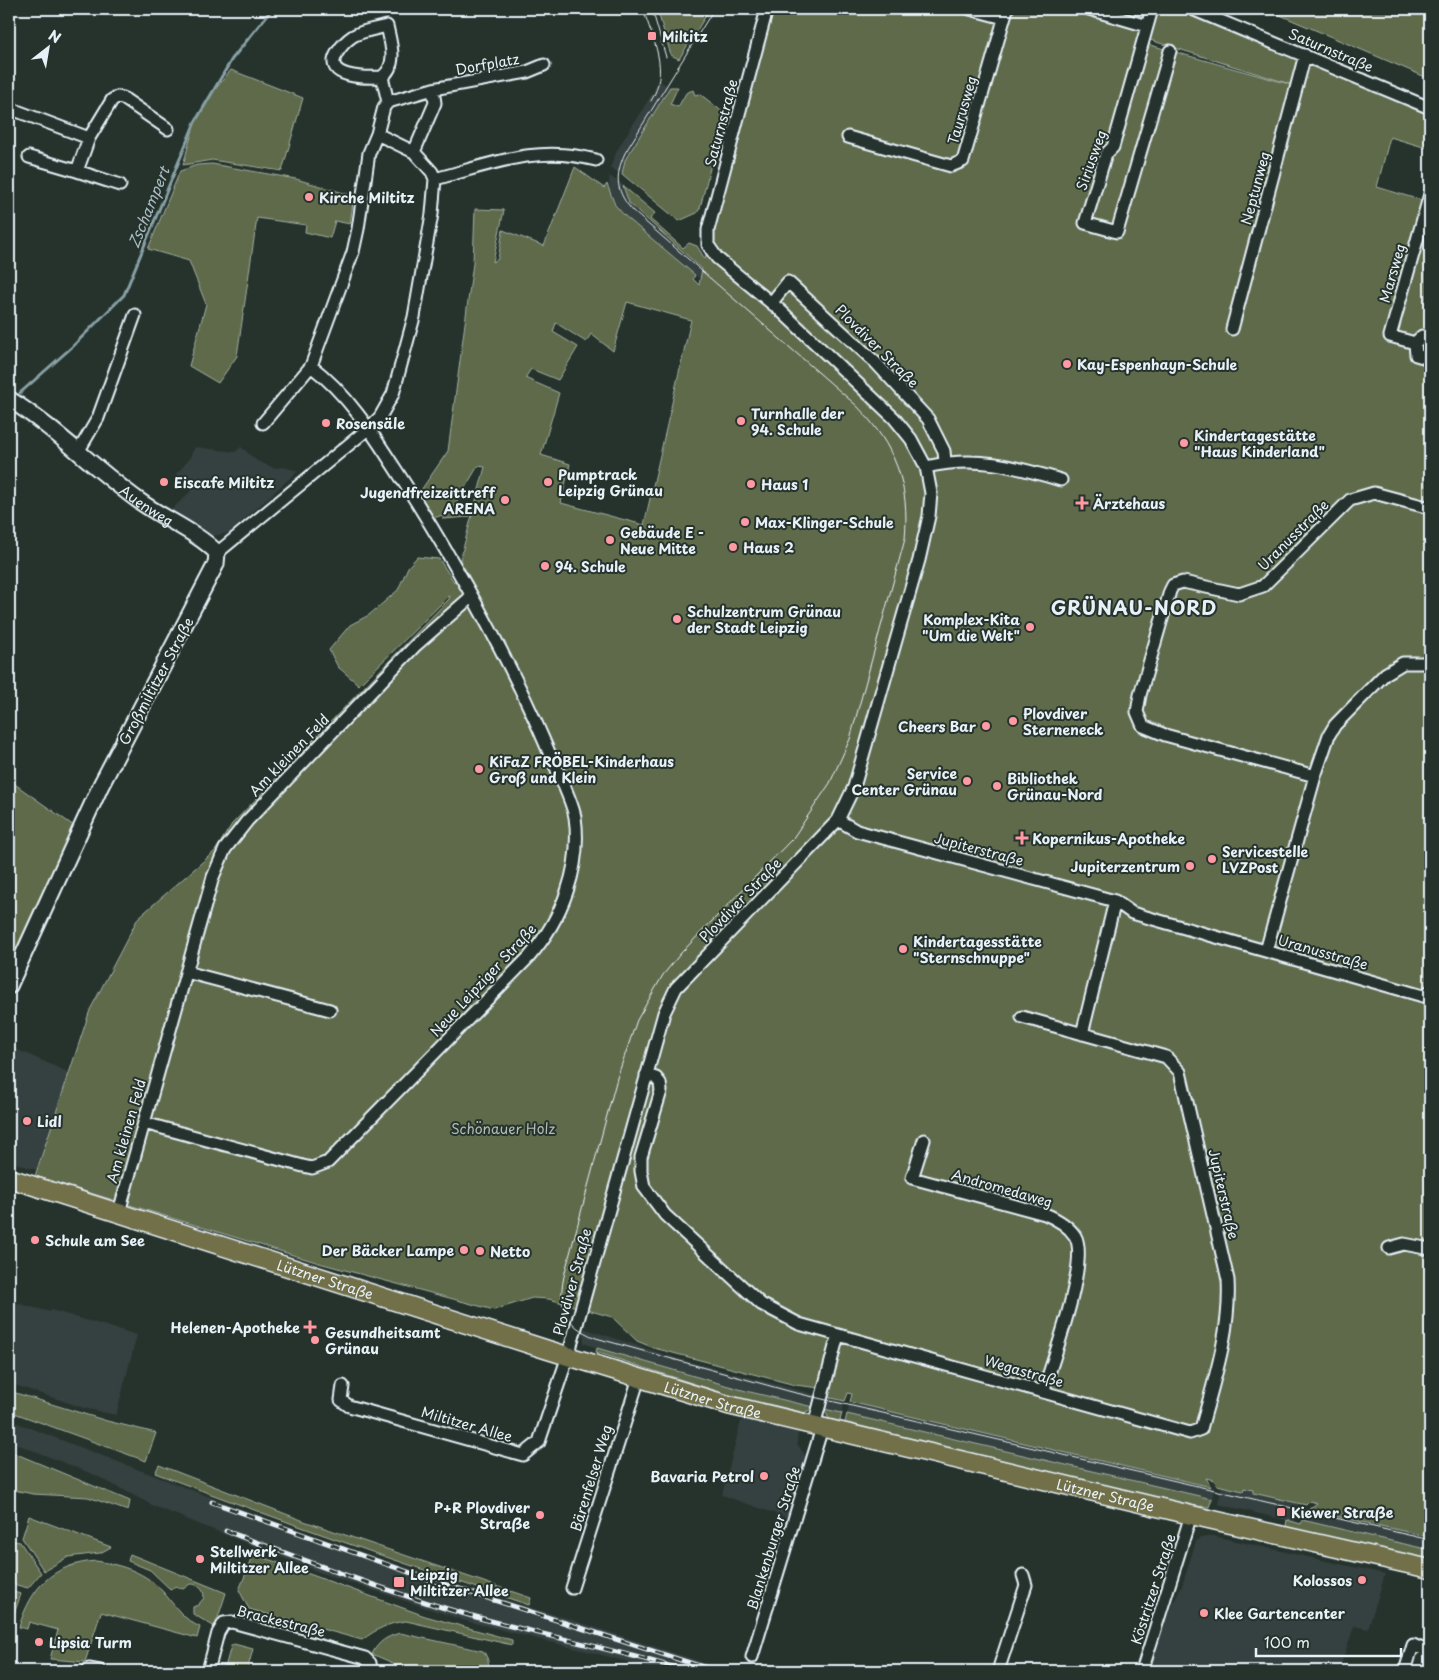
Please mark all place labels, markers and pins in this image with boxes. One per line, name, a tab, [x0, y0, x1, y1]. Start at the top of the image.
place label: Miltitz	[662, 26, 708, 47]
marker: Miltitz	[646, 30, 658, 42]
place label: Kirche Miltitz	[319, 187, 415, 208]
marker: Kirche Miltitz	[303, 191, 315, 203]
place label: Kay-Espenhayn-Schule	[1077, 354, 1237, 375]
marker: Kay-Espenhayn-Schule	[1061, 358, 1073, 370]
place label: Turnhalle der 94. Schule	[751, 403, 845, 440]
place label: Rosensäle	[336, 413, 405, 434]
marker: Turnhalle der 94. Schule	[735, 415, 747, 427]
marker: Rosensäle	[320, 417, 332, 429]
place label: Kindertagestätte "Haus Kinderland"	[1194, 425, 1325, 462]
marker: Kindertagestätte "Haus Kinderland"	[1178, 437, 1190, 449]
place label: Pumptrack Leipzig Grünau	[558, 464, 663, 501]
place label: Eiscafe Miltitz	[174, 472, 274, 493]
place label: Haus 1	[761, 474, 808, 495]
marker: Eiscafe Miltitz	[158, 476, 170, 488]
marker: Pumptrack Leipzig Grünau	[542, 476, 554, 488]
marker: Haus 1	[745, 478, 757, 490]
place label: Jugendfreizeittreff ARENA	[360, 482, 496, 519]
place label: Ärztehaus	[1093, 493, 1166, 514]
marker: Jugendfreizeittreff ARENA	[499, 494, 511, 506]
marker: Ärztehaus	[1075, 496, 1089, 510]
place label: Max-Klinger-Schule	[755, 512, 894, 533]
marker: Max-Klinger-Schule	[739, 516, 751, 528]
place label: Gebäude E - Neue Mitte	[620, 522, 704, 559]
marker: Gebäude E - Neue Mitte	[604, 534, 616, 546]
place label: Haus 2	[743, 537, 794, 558]
marker: Haus 2	[727, 541, 739, 553]
place label: 94. Schule	[555, 556, 626, 577]
marker: 94. Schule	[539, 560, 551, 572]
place label: Schulzentrum Grünau der Stadt Leipzig	[687, 601, 841, 638]
place label: Komplex-Kita "Um die Welt"	[922, 609, 1020, 646]
marker: Schulzentrum Grünau der Stadt Leipzig	[671, 613, 683, 625]
marker: Komplex-Kita "Um die Welt"	[1024, 621, 1036, 633]
place label: Plovdiver Sterneneck	[1023, 703, 1104, 740]
marker: Plovdiver Sterneneck	[1007, 715, 1019, 727]
place label: Cheers Bar	[898, 716, 977, 737]
marker: Cheers Bar	[980, 720, 992, 732]
place label: KiFaZ FRÖBEL-Kinderhaus Groß und Klein	[489, 751, 674, 788]
marker: KiFaZ FRÖBEL-Kinderhaus Groß und Klein	[473, 763, 485, 775]
place label: Service Center Grünau	[851, 763, 957, 800]
place label: Bibliothek Grünau-Nord	[1007, 768, 1103, 805]
marker: Service Center Grünau	[961, 775, 973, 787]
marker: Bibliothek Grünau-Nord	[991, 780, 1003, 792]
place label: Kopernikus-Apotheke	[1032, 828, 1186, 849]
marker: Kopernikus-Apotheke	[1016, 832, 1028, 844]
place label: Servicestelle LVZPost	[1222, 841, 1309, 878]
marker: Servicestelle LVZPost	[1206, 853, 1218, 865]
place label: Jupiterzentrum	[1071, 856, 1180, 877]
marker: Jupiterzentrum	[1184, 860, 1196, 872]
place label: Kindertagesstätte "Sternschnuppe"	[913, 931, 1042, 968]
marker: Kindertagesstätte "Sternschnuppe"	[897, 943, 909, 955]
place label: Lidl	[37, 1111, 62, 1132]
marker: Lidl	[21, 1115, 33, 1127]
place label: Schule am See	[45, 1230, 145, 1251]
marker: Schule am See	[29, 1234, 41, 1246]
place label: Der Bäcker Lampe	[322, 1240, 454, 1261]
place label: Netto	[490, 1241, 530, 1262]
marker: Der Bäcker Lampe	[458, 1244, 470, 1256]
marker: Netto	[474, 1245, 486, 1257]
place label: Helenen-Apotheke	[171, 1317, 300, 1338]
marker: Helenen-Apotheke	[304, 1321, 316, 1333]
place label: Gesundheitsamt Grünau	[325, 1322, 441, 1359]
marker: Gesundheitsamt Grünau	[309, 1334, 321, 1346]
place label: Bavaria Petrol	[650, 1466, 754, 1487]
marker: Bavaria Petrol	[758, 1470, 770, 1482]
place label: P+R Plovdiver Straße	[434, 1497, 531, 1534]
place label: Kiewer Straße	[1291, 1502, 1394, 1523]
marker: Kiewer Straße	[1275, 1506, 1287, 1518]
marker: P+R Plovdiver Straße	[534, 1509, 546, 1521]
place label: Stellwerk Miltitzer Allee	[210, 1541, 309, 1578]
marker: Stellwerk Miltitzer Allee	[194, 1553, 206, 1565]
place label: Leipzig Miltitzer Allee	[410, 1564, 509, 1601]
place label: Kolossos	[1293, 1570, 1352, 1591]
marker: Kolossos	[1356, 1574, 1368, 1586]
marker: Leipzig Miltitzer Allee	[392, 1575, 406, 1589]
place label: Klee Gartencenter	[1214, 1603, 1346, 1624]
marker: Klee Gartencenter	[1198, 1607, 1210, 1619]
place label: Lipsia Turm	[49, 1632, 132, 1653]
marker: Lipsia Turm	[33, 1636, 45, 1648]

